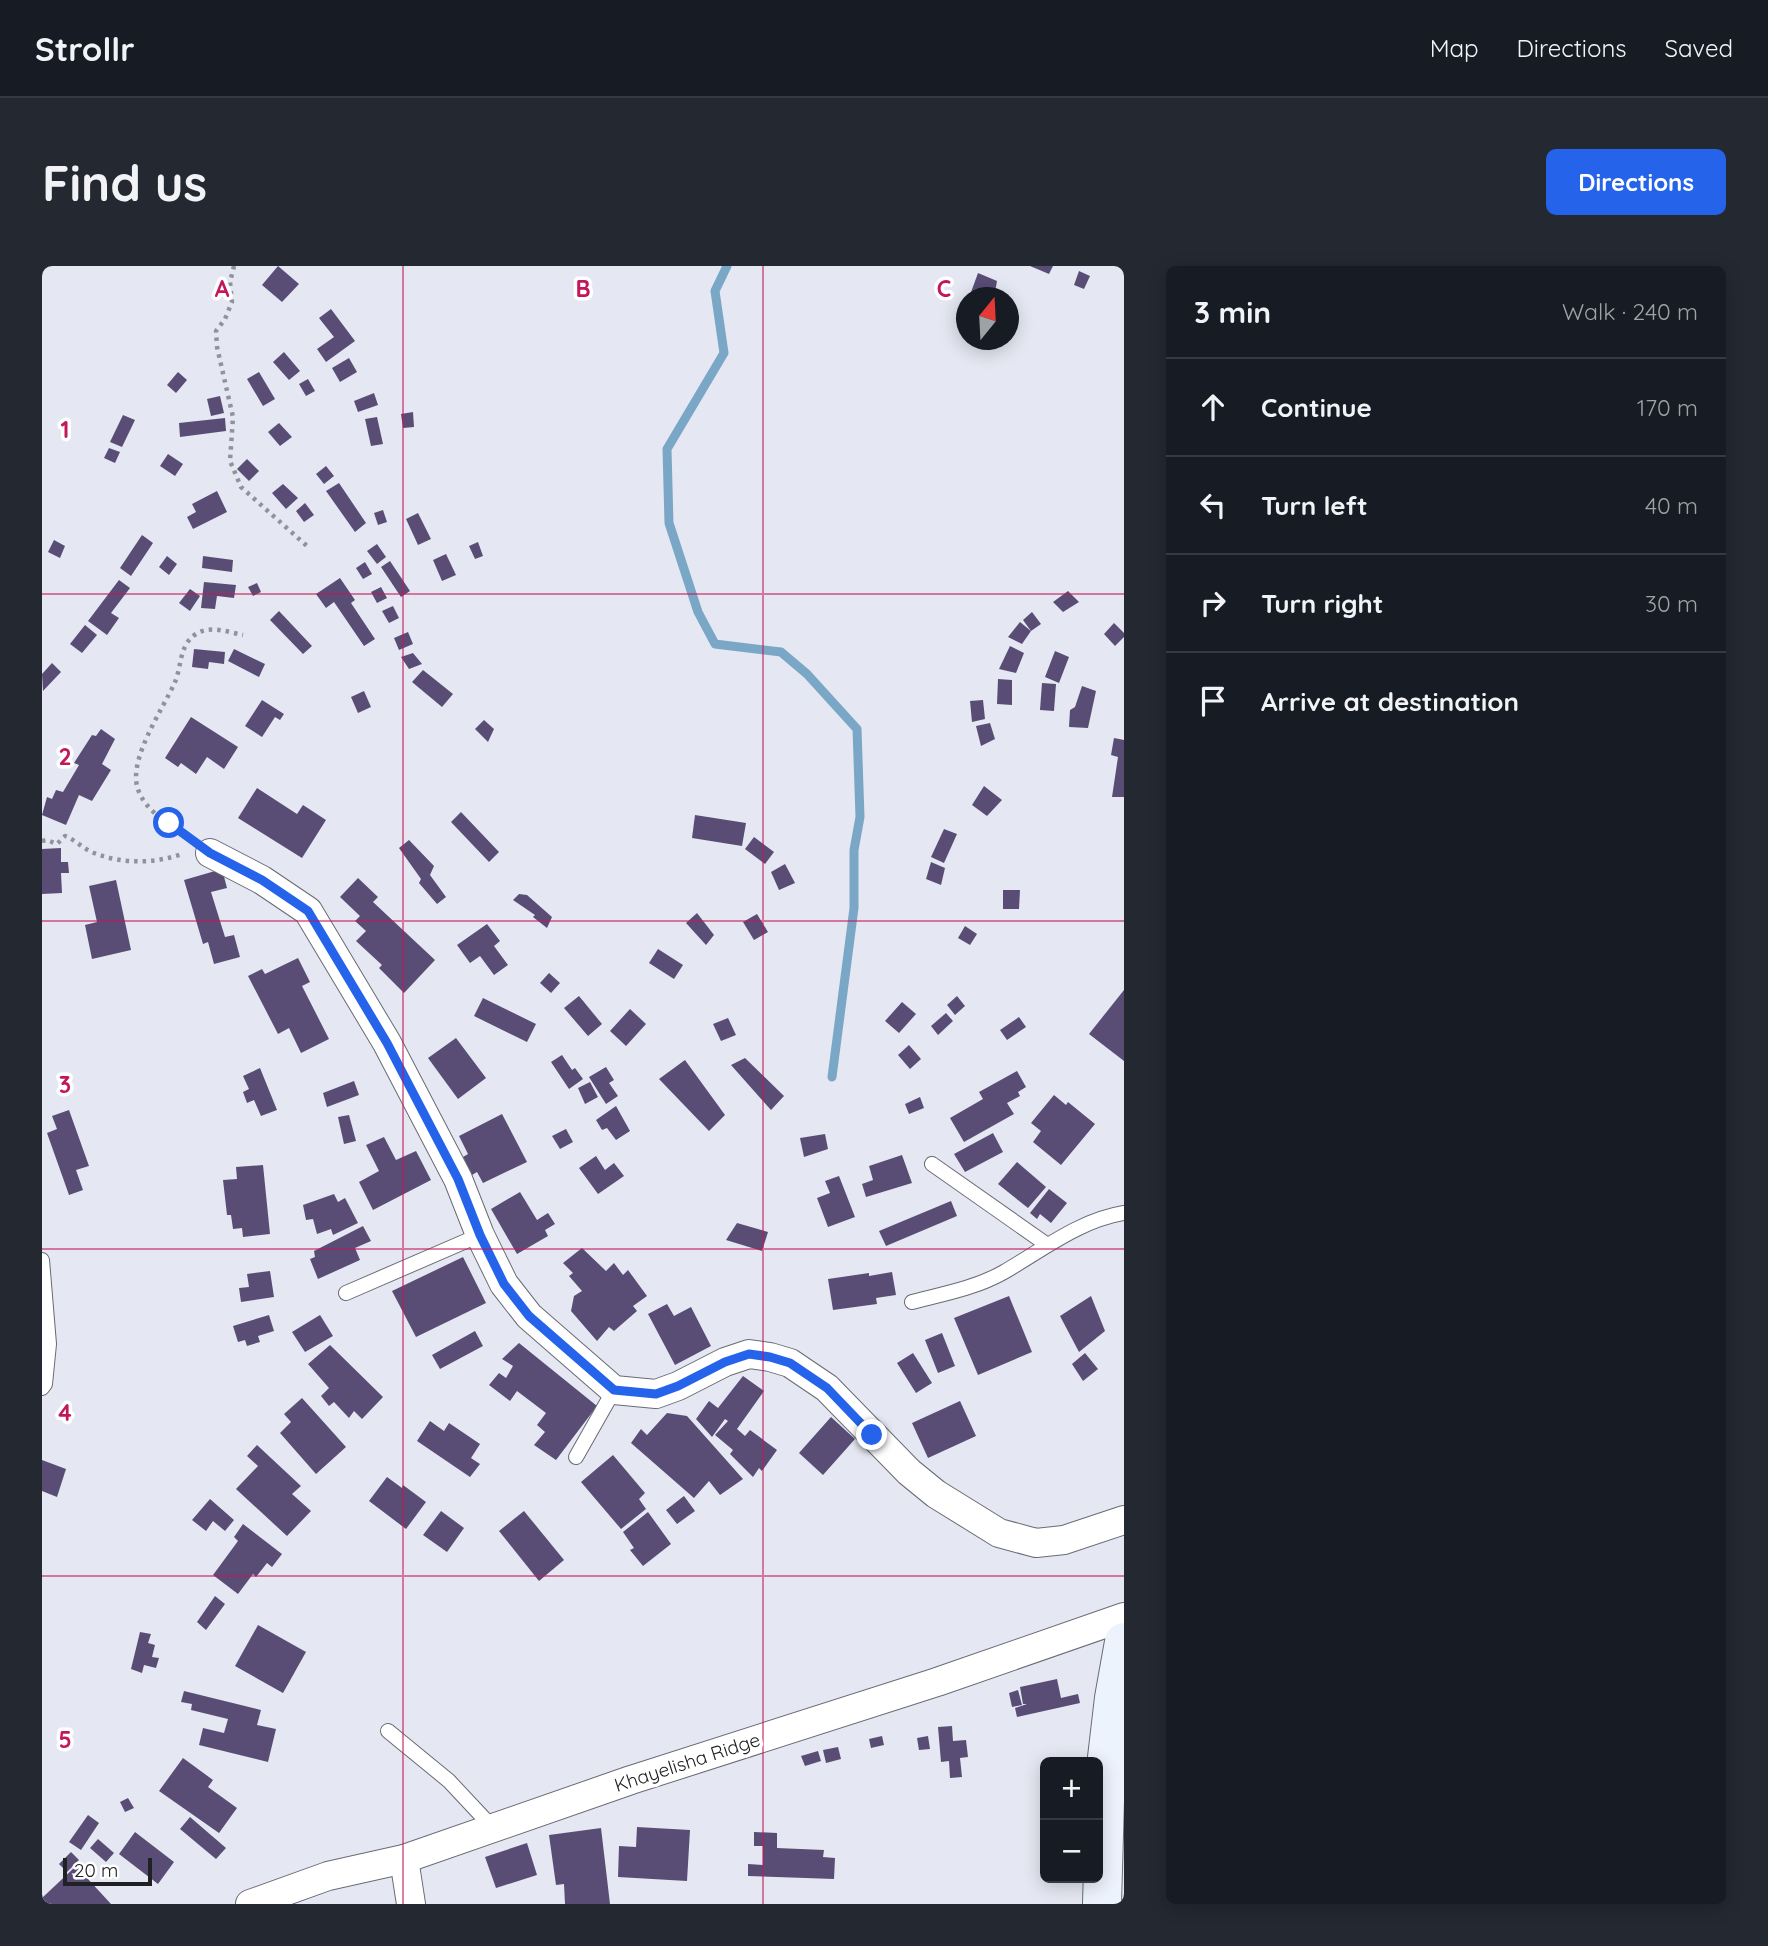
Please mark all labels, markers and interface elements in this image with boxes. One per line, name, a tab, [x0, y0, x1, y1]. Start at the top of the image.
text: Strollr	[35, 28, 135, 69]
text: Map	[1430, 33, 1479, 63]
text: Directions	[1517, 33, 1627, 63]
text: Saved	[1665, 33, 1733, 63]
button: Directions	[1546, 149, 1726, 215]
text: Find us	[42, 152, 207, 213]
text: A	[215, 274, 230, 303]
text: B	[575, 274, 591, 303]
text: C	[937, 274, 951, 303]
north arrow	[956, 287, 1019, 350]
text: 3 min	[1194, 293, 1271, 331]
text: Walk · 240 m	[1562, 297, 1698, 326]
icon: ahead	[1194, 388, 1232, 426]
text: Continue	[1261, 391, 1372, 424]
text: 170 m	[1637, 393, 1698, 422]
text: 1	[61, 415, 69, 444]
icon: left	[1194, 486, 1232, 524]
text: Turn left	[1261, 489, 1368, 522]
text: 40 m	[1645, 491, 1698, 520]
icon: right	[1194, 584, 1232, 622]
text: Turn right	[1261, 587, 1383, 620]
text: 30 m	[1645, 589, 1698, 618]
icon: arrive	[1194, 682, 1232, 720]
text: Arrive at destination	[1261, 685, 1519, 718]
text: 2	[58, 742, 72, 771]
route start	[153, 807, 184, 838]
text: 3	[59, 1070, 71, 1099]
text: 4	[58, 1398, 72, 1427]
route end	[856, 1419, 887, 1450]
text: 5	[58, 1725, 72, 1754]
street label: Khayelisha Ridge	[611, 1727, 763, 1797]
map controls	[1040, 1757, 1103, 1883]
button: +	[1040, 1757, 1103, 1820]
button: −	[1040, 1820, 1103, 1883]
scale bar	[63, 1855, 152, 1887]
text: 20 m	[74, 1858, 118, 1882]

